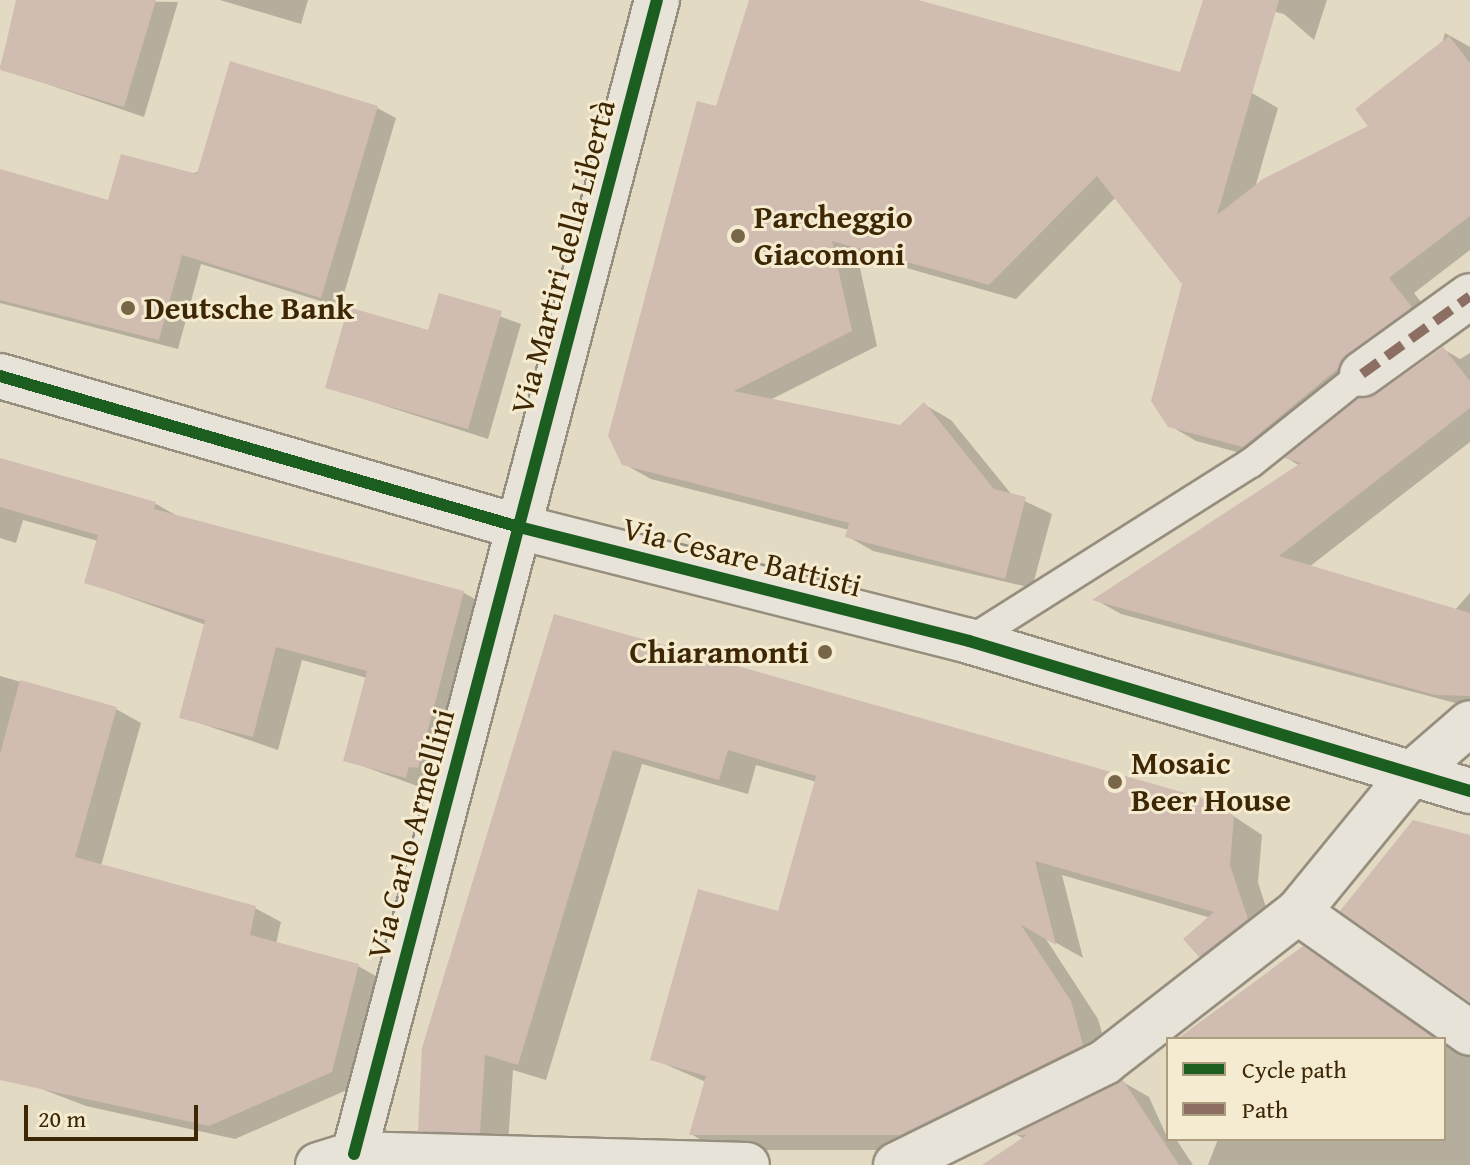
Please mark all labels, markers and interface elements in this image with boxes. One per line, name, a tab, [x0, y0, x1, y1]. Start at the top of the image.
street label: Via Martiri della Libertà	[503, 95, 623, 419]
place label: Parcheggio Giacomoni	[754, 199, 913, 274]
marker: Parcheggio Giacomoni	[729, 227, 747, 245]
place label: Deutsche Bank	[144, 289, 354, 327]
marker: Deutsche Bank	[119, 299, 137, 317]
street label: Via Cesare Battisti	[619, 509, 865, 605]
place label: Chiaramonti	[629, 633, 809, 671]
marker: Chiaramonti	[816, 643, 834, 661]
street label: Via Carlo Armellini	[359, 705, 463, 963]
place label: Mosaic Beer House	[1131, 745, 1291, 820]
marker: Mosaic Beer House	[1106, 773, 1124, 791]
legend	[1166, 1037, 1446, 1141]
text: Cycle path	[1242, 1052, 1347, 1087]
scale bar	[28, 1089, 202, 1139]
text: Path	[1242, 1092, 1288, 1127]
text: 20 m	[38, 1101, 86, 1136]

